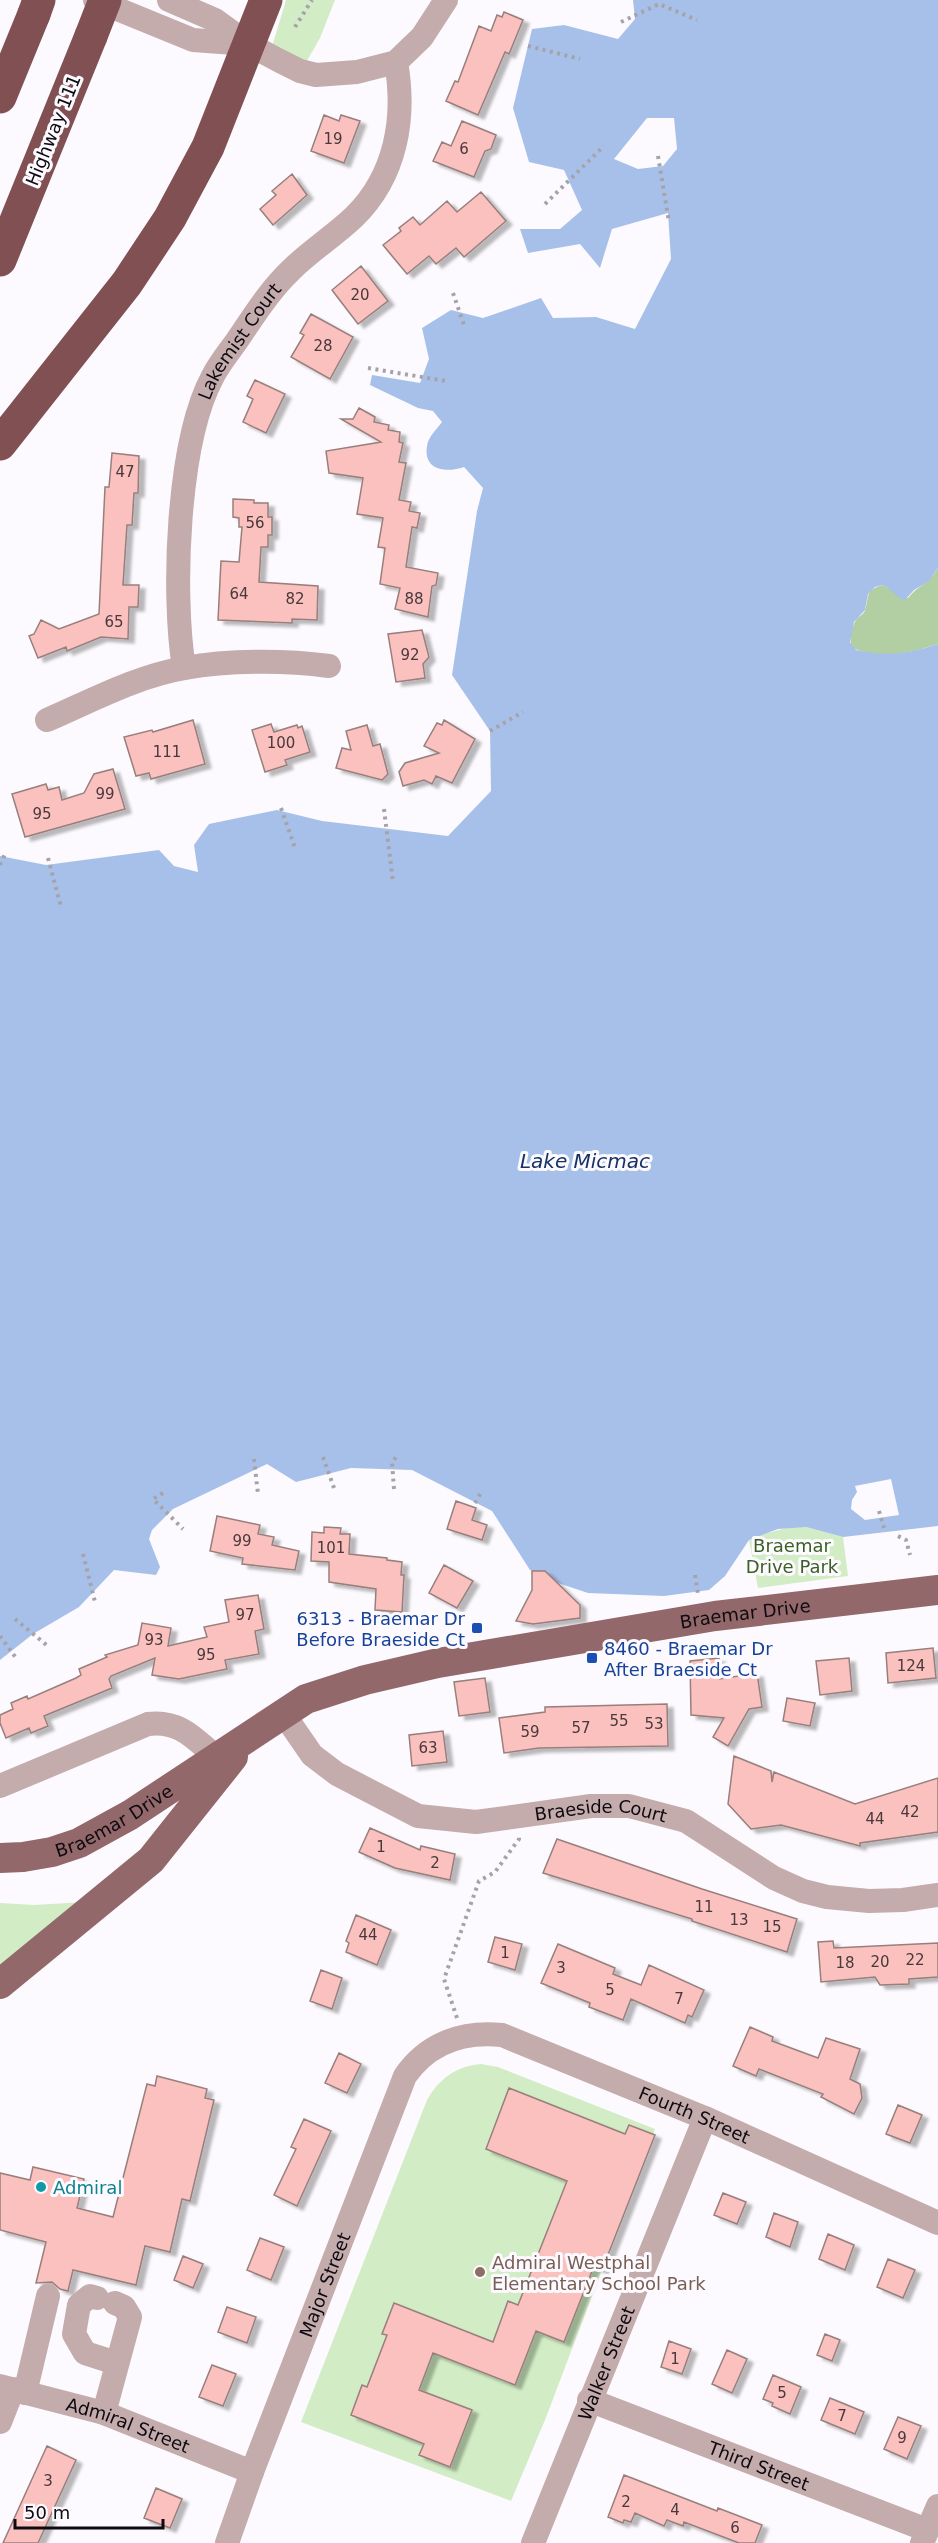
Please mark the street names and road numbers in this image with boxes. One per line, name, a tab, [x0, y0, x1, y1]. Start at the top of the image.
street label: Highway 111	[21, 71, 85, 189]
street label: Lakemist Court	[193, 278, 285, 402]
street label: Braemar Drive	[678, 1594, 812, 1632]
street label: Braemar Drive	[52, 1779, 176, 1861]
street label: Braeside Court	[533, 1796, 669, 1826]
street label: Fourth Street	[636, 2082, 753, 2147]
street label: Major Street	[295, 2229, 354, 2340]
street label: Walker Street	[573, 2303, 638, 2423]
street label: Admiral Street	[64, 2393, 193, 2457]
street label: Third Street	[704, 2436, 812, 2494]

